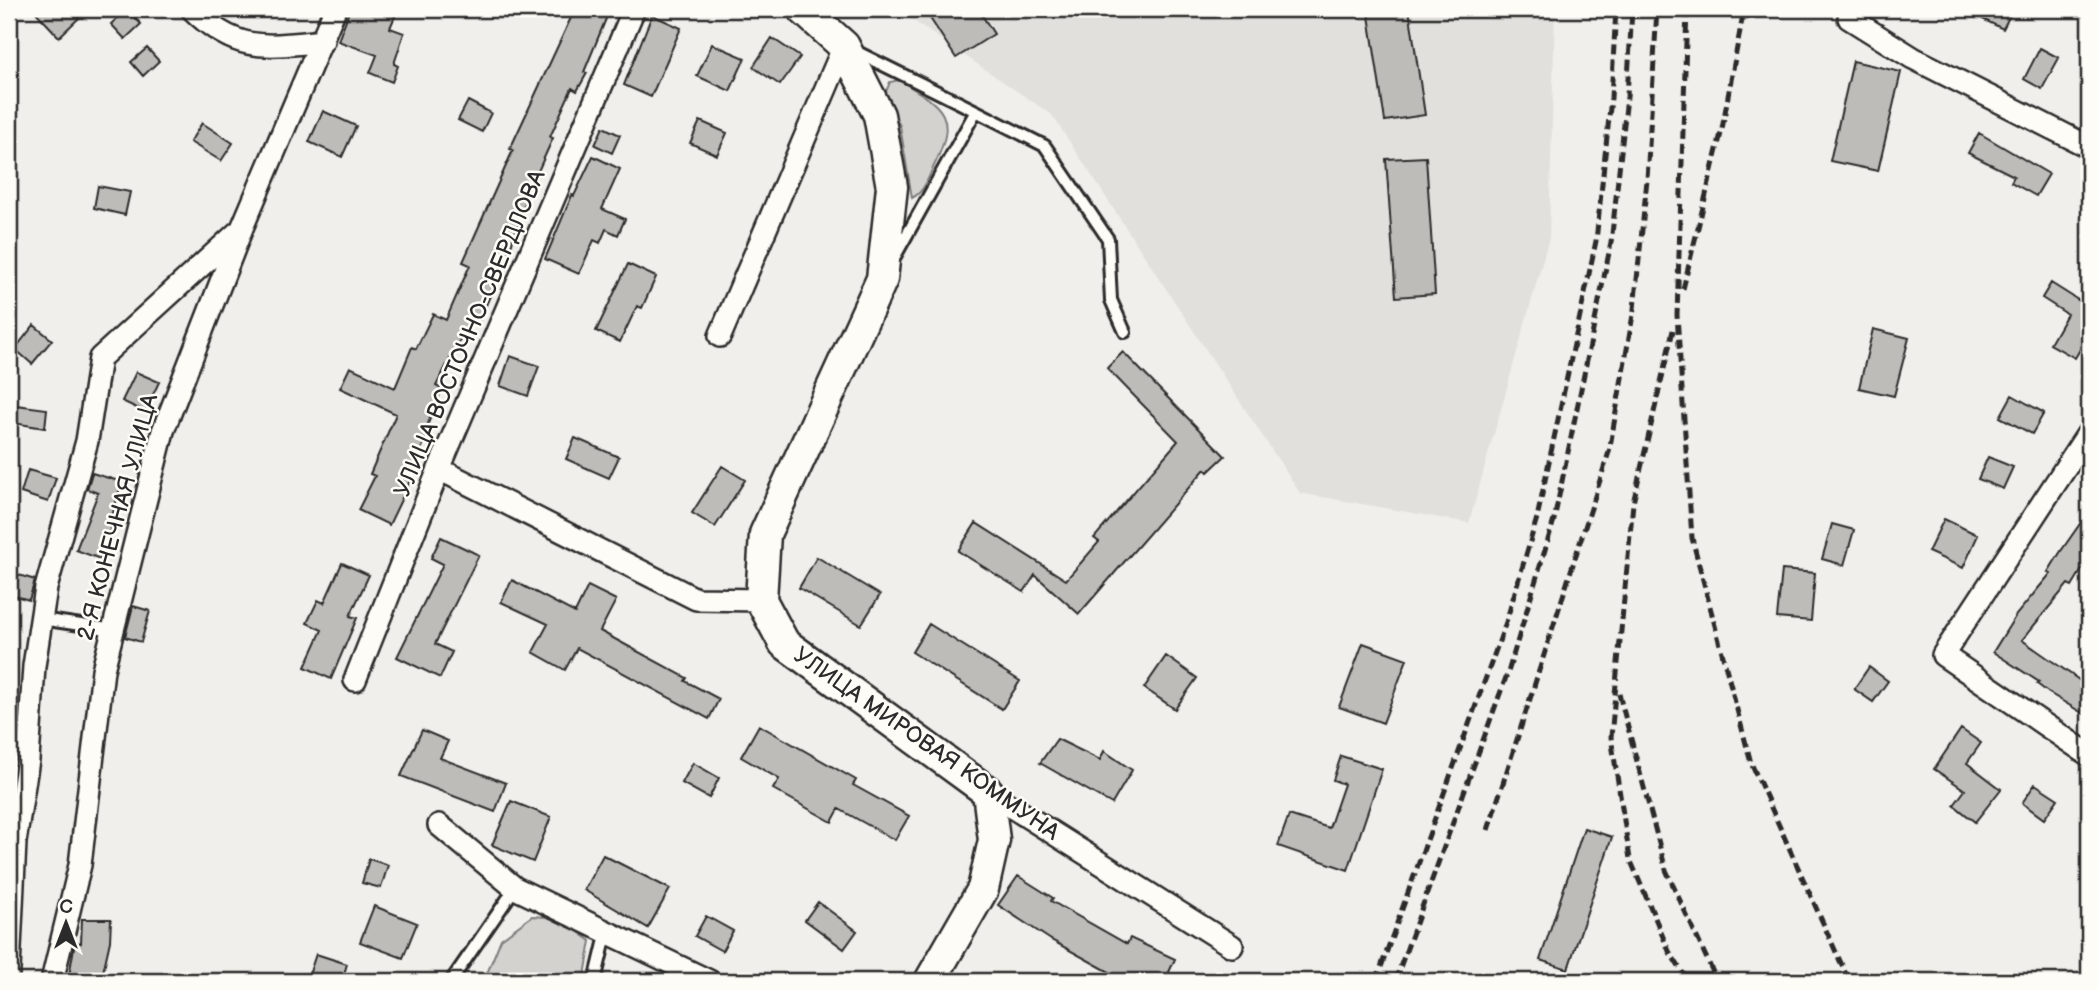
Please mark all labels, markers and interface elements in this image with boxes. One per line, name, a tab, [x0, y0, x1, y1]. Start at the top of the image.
street label: УЛИЦА ВОСТОЧНО-СВЕРДЛОВА	[388, 166, 552, 501]
street label: 2-Я КОНЕЧНАЯ УЛИЦА	[72, 391, 164, 644]
street label: УЛИЦА МИРОВАЯ КОММУНА	[788, 641, 1065, 847]
north arrow	[32, 888, 102, 958]
text: С	[59, 896, 73, 919]

